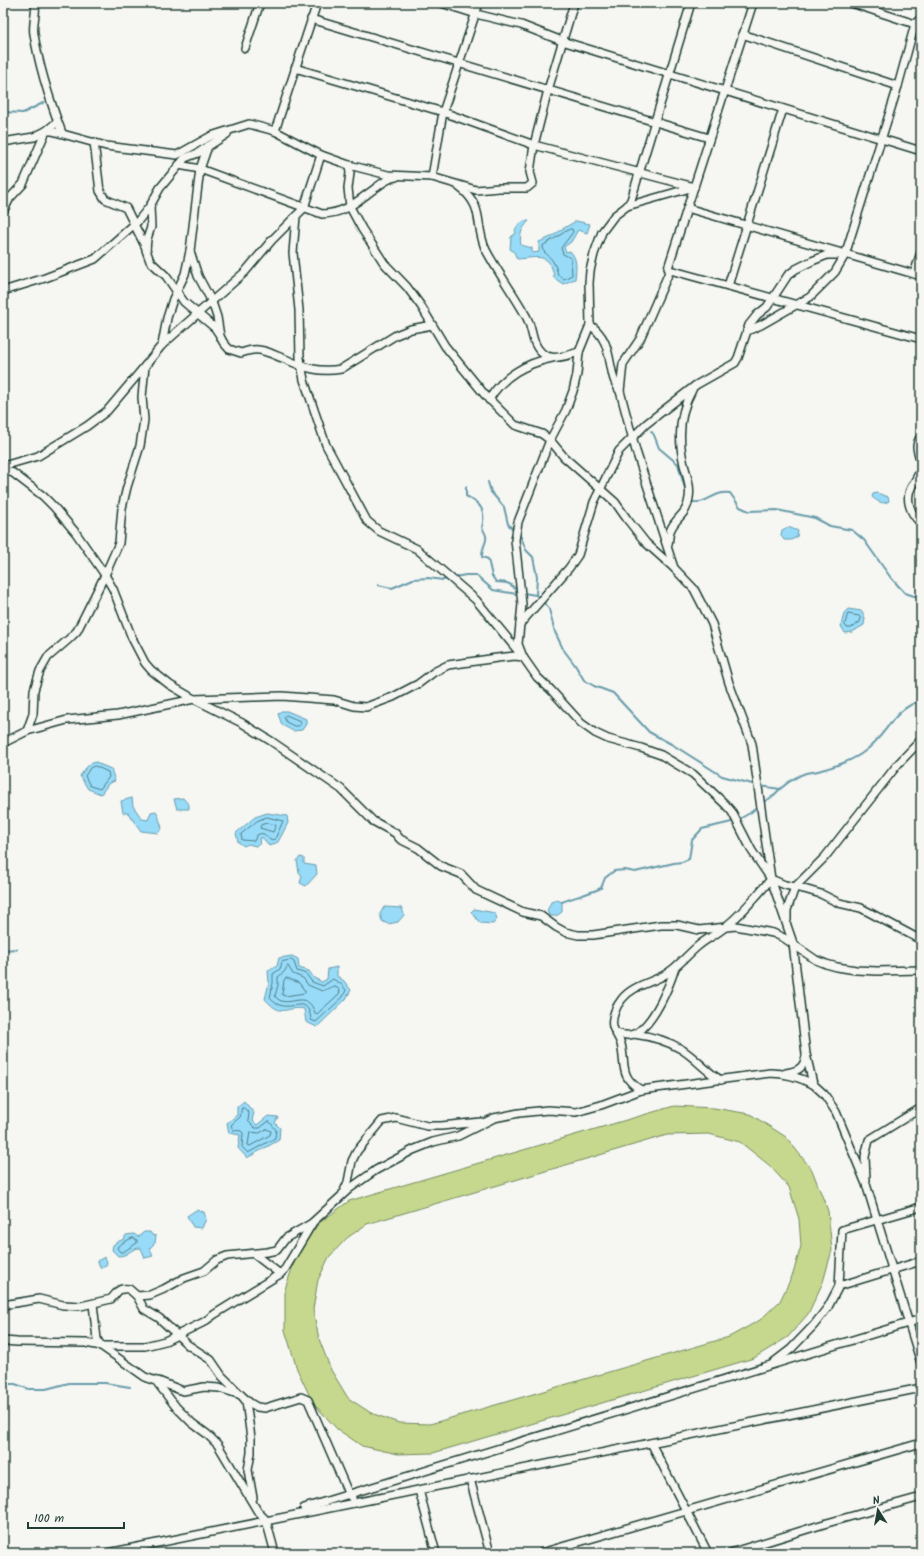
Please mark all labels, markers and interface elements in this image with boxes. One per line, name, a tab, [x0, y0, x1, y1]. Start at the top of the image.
north arrow	[858, 1490, 898, 1530]
text: N	[871, 1492, 881, 1511]
scale bar	[28, 1504, 124, 1530]
text: 100 m	[34, 1509, 65, 1528]

